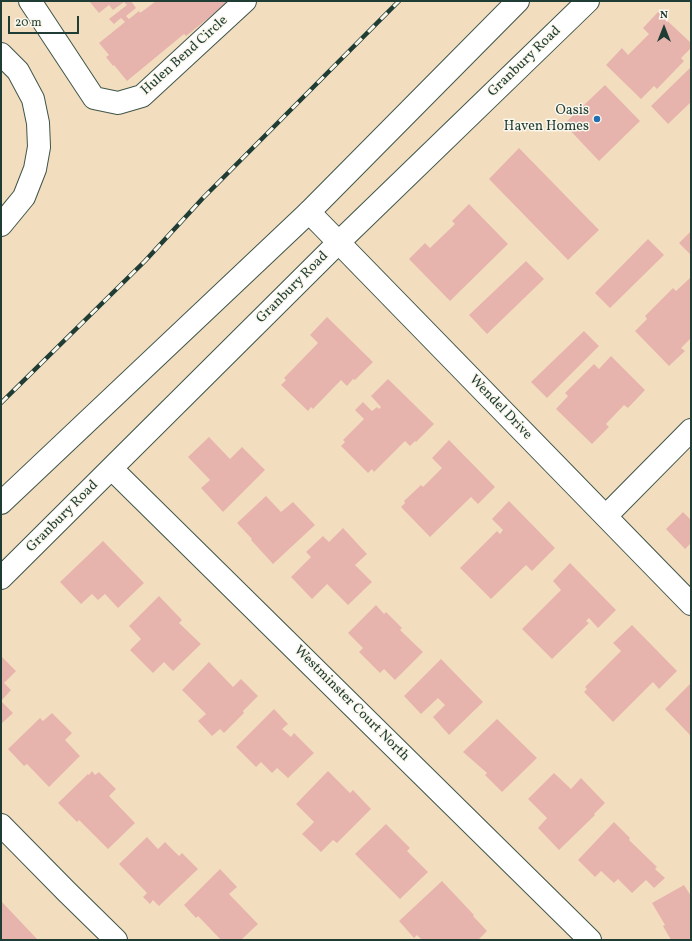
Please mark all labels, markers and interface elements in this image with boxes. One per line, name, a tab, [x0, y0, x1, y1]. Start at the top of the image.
scale bar	[10, 8, 81, 34]
north arrow	[644, 8, 684, 48]
text: N	[660, 8, 668, 23]
street label: Hulen Bend Circle	[138, 13, 232, 99]
text: 20 m	[15, 15, 42, 31]
street label: Granbury Road	[485, 23, 565, 101]
place label: Oasis Haven Homes	[504, 103, 589, 136]
marker: Oasis Haven Homes	[592, 114, 602, 124]
street label: Granbury Road	[254, 249, 332, 327]
street label: Wendel Drive	[465, 372, 535, 444]
street label: Granbury Road	[24, 478, 102, 556]
street label: Westminster Court North	[290, 643, 412, 765]

